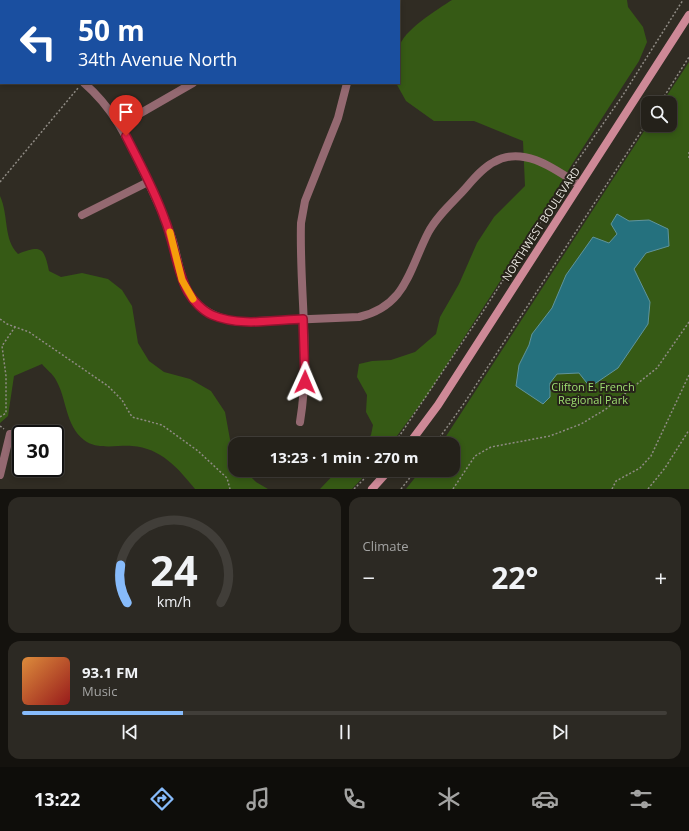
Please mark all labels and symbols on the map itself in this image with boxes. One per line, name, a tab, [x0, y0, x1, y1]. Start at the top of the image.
pin	[109, 95, 143, 136]
street label: NORTHWEST BOULEVARD	[498, 164, 583, 284]
position arrow	[284, 361, 326, 403]
park label: Clifton E. French Regional Park	[551, 379, 635, 407]
speed limit sign: 30	[12, 425, 64, 477]

